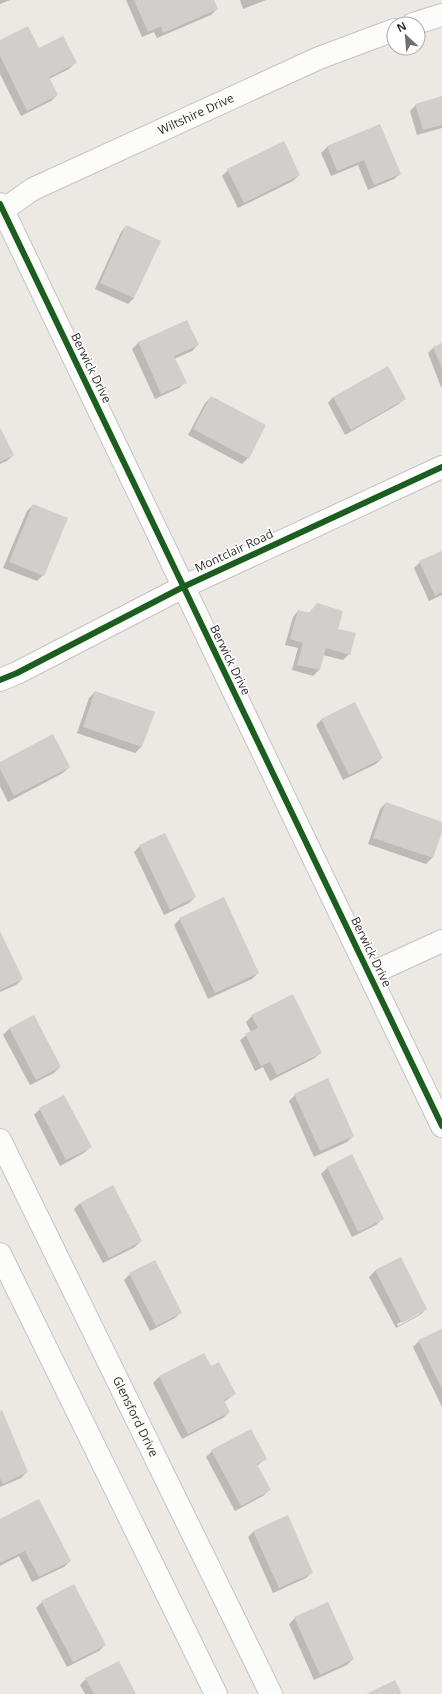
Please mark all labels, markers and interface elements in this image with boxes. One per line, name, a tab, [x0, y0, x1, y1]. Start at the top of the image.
north arrow	[386, 16, 426, 56]
text: N	[394, 18, 409, 35]
street label: Wiltshire Drive	[155, 89, 237, 139]
street label: Berwick Drive	[67, 330, 116, 406]
street label: Montclair Road	[192, 525, 276, 576]
street label: Berwick Drive	[206, 622, 255, 698]
street label: Berwick Drive	[347, 914, 396, 990]
street label: Glensford Drive	[109, 1373, 163, 1460]

